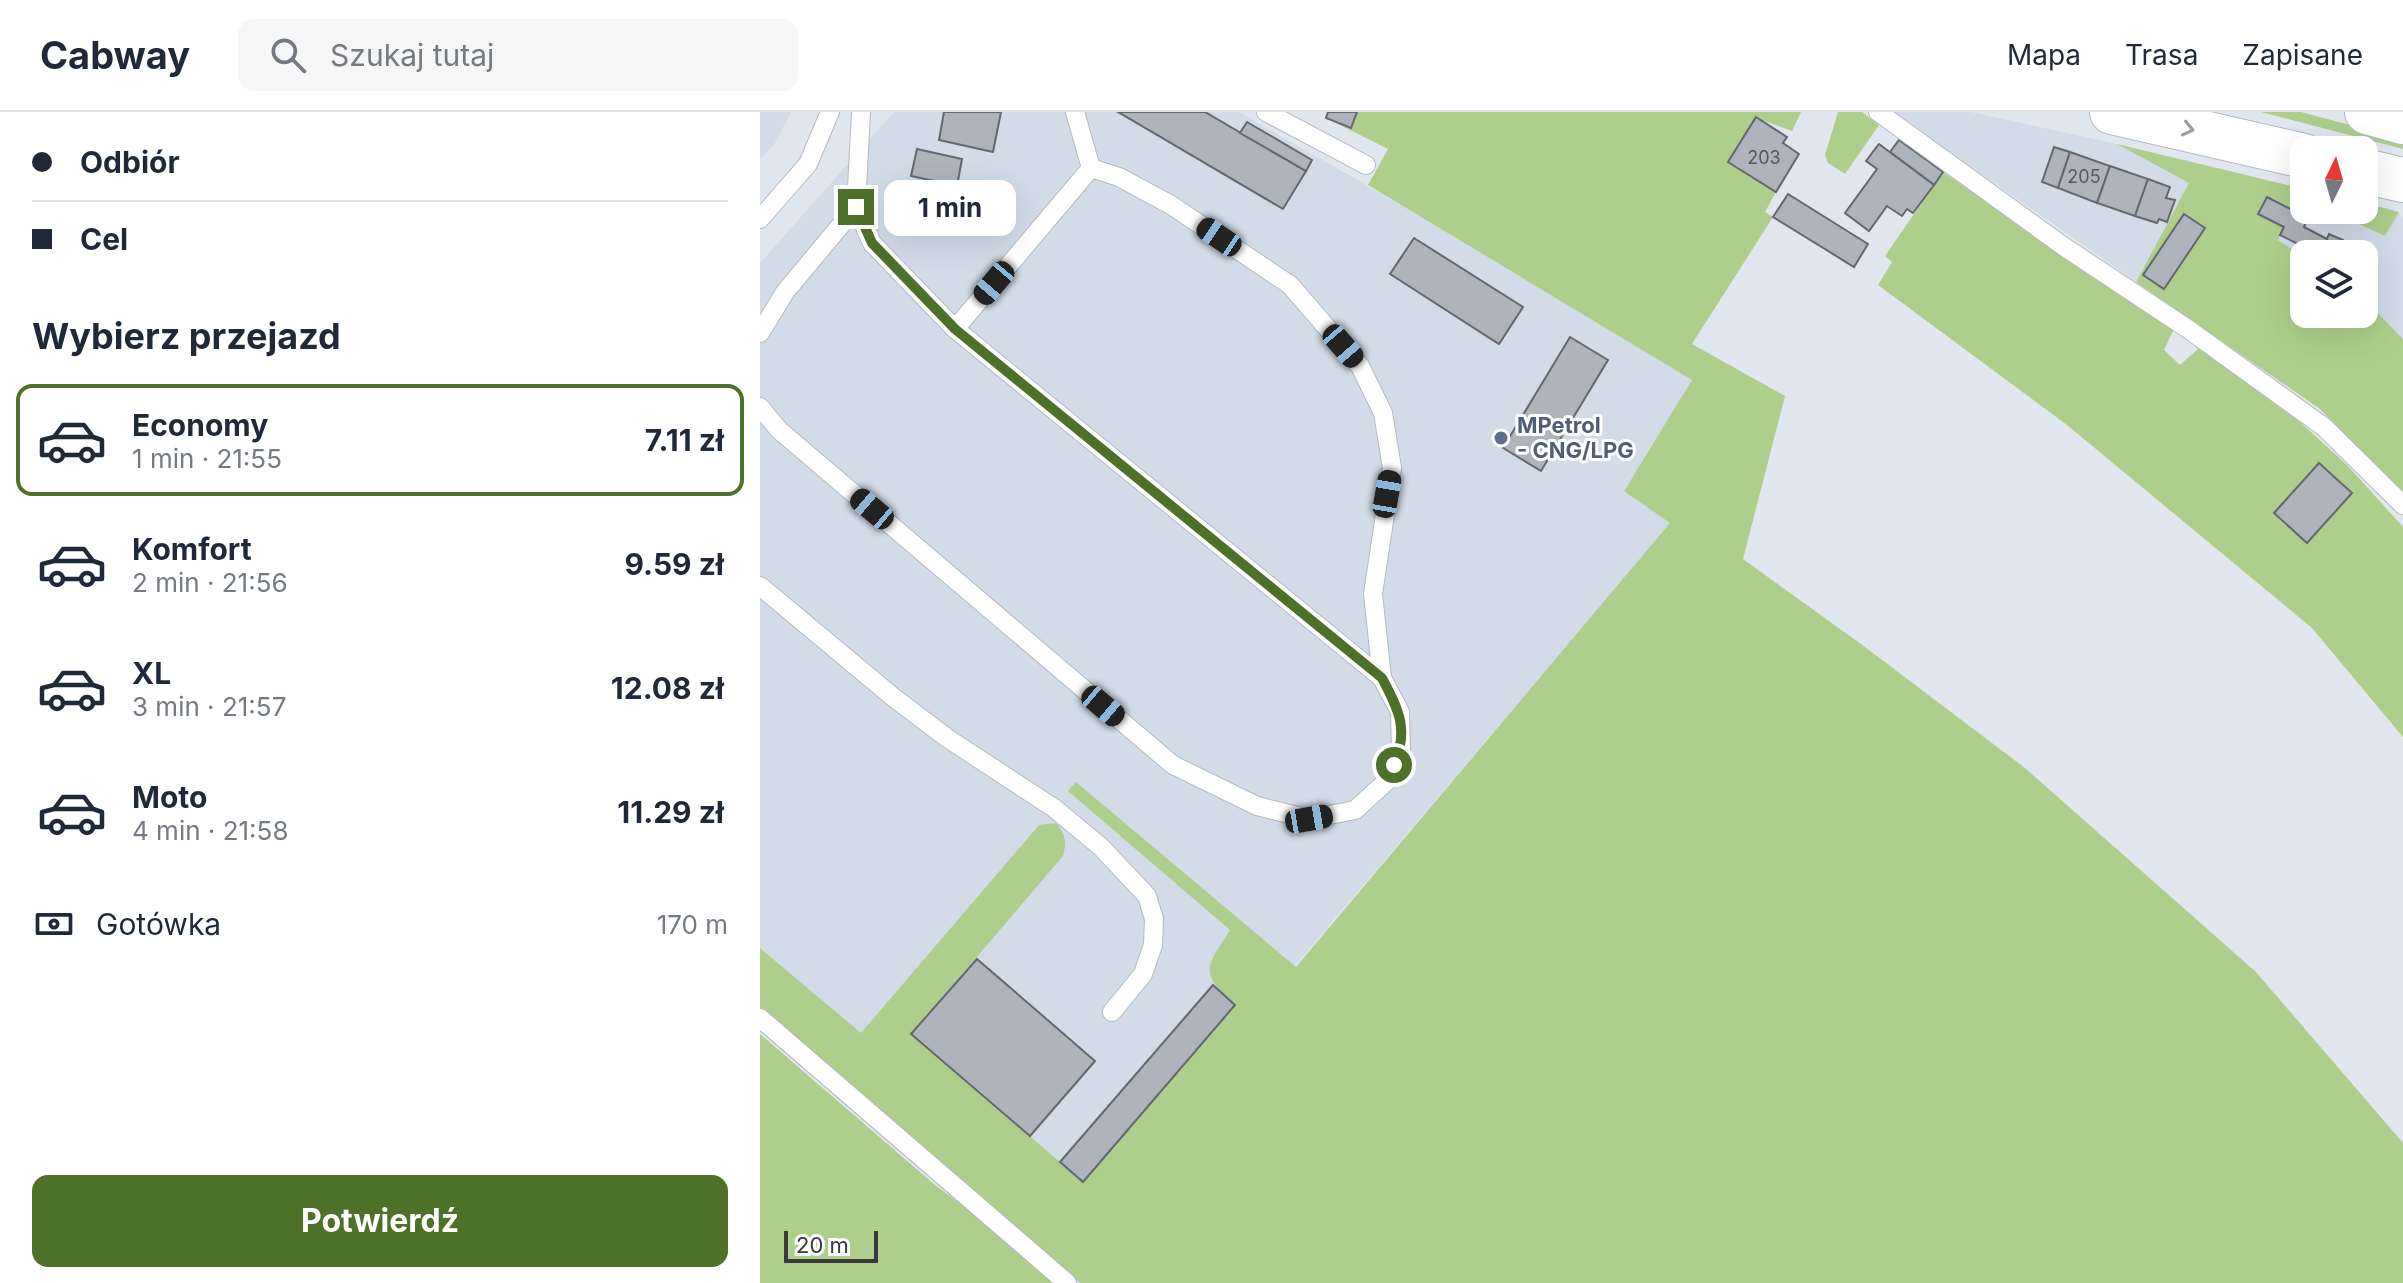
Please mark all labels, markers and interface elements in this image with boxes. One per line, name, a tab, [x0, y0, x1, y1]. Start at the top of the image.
search box	[238, 19, 798, 91]
text: Cabway	[40, 32, 190, 78]
icon: search	[266, 33, 310, 77]
text: Szukaj tutaj	[330, 37, 494, 73]
text: Mapa	[2007, 38, 2081, 72]
text: Trasa	[2125, 38, 2198, 72]
text: Zapisane	[2242, 38, 2363, 72]
one-way arrow	[2181, 120, 2194, 137]
north arrow	[2290, 136, 2378, 224]
map controls	[2290, 136, 2378, 328]
text: Odbiór	[80, 144, 180, 180]
house number: 203	[1747, 147, 1781, 168]
house number: 205	[2067, 166, 2101, 187]
callout: 1 min	[884, 179, 1016, 235]
route end	[838, 189, 874, 225]
text: 1 min	[918, 192, 982, 223]
car	[1192, 214, 1246, 260]
text: Cel	[80, 221, 128, 257]
button: layers	[2290, 240, 2378, 328]
car	[969, 257, 1019, 309]
text: Wybierz przejazd	[32, 314, 341, 358]
car	[1318, 320, 1368, 372]
icon: car	[36, 404, 108, 476]
text: Economy	[132, 407, 268, 443]
place label: MPetrol - CNG/LPG	[1517, 412, 1634, 463]
text: 7.11 zł	[645, 422, 724, 458]
marker: MPetrol - CNG/LPG	[1492, 429, 1510, 447]
text: 1 min · 21:55	[132, 443, 282, 474]
car	[1371, 468, 1403, 520]
car	[846, 484, 898, 534]
icon: car	[36, 528, 108, 600]
text: Komfort	[132, 531, 252, 567]
text: 9.59 zł	[624, 546, 724, 582]
text: 2 min · 21:56	[132, 567, 288, 598]
icon: car	[36, 652, 108, 724]
text: XL	[132, 655, 171, 691]
text: 12.08 zł	[611, 670, 724, 706]
car	[1077, 681, 1129, 731]
text: 3 min · 21:57	[132, 691, 286, 722]
route start	[1376, 747, 1412, 783]
icon: car	[36, 776, 108, 848]
text: Moto	[132, 779, 207, 815]
text: 11.29 zł	[617, 794, 724, 830]
car	[1283, 803, 1335, 835]
text: 4 min · 21:58	[132, 815, 288, 846]
icon: cash	[32, 902, 76, 946]
text: Gotówka	[96, 906, 221, 942]
text: 170 m	[657, 909, 728, 940]
button: Potwierdź	[32, 1175, 728, 1267]
scale bar	[784, 1227, 878, 1263]
text: 20 m	[796, 1232, 849, 1258]

